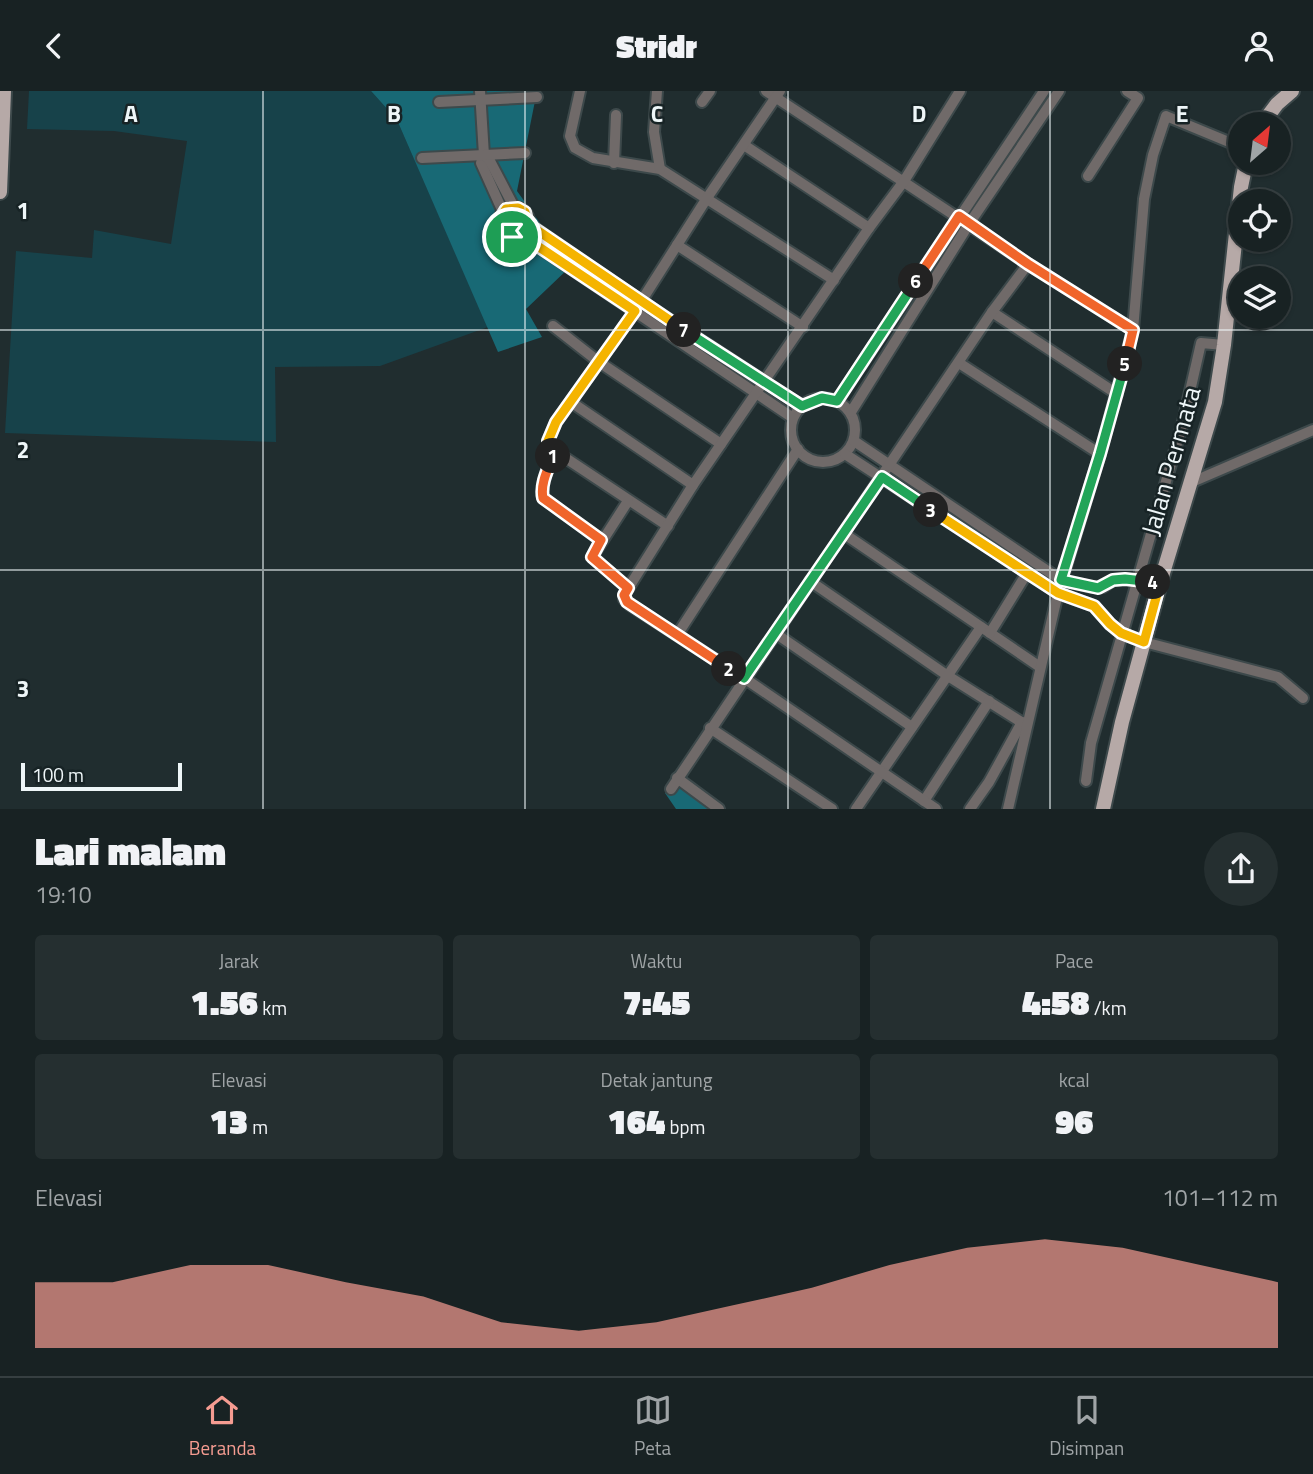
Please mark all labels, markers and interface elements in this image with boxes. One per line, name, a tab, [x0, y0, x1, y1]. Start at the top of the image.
text: Stridr	[616, 22, 697, 70]
icon: back	[35, 27, 73, 65]
icon: person	[1240, 27, 1278, 65]
text: A	[124, 96, 138, 131]
text: B	[387, 96, 401, 131]
text: C	[651, 96, 663, 131]
text: D	[912, 96, 926, 131]
text: E	[1176, 96, 1188, 131]
north arrow	[1228, 112, 1292, 175]
map controls	[1228, 112, 1291, 329]
button: locate	[1228, 189, 1291, 252]
text: 1	[17, 193, 29, 228]
pin	[482, 207, 542, 267]
icon: arrive	[493, 218, 531, 256]
pin: 6	[898, 263, 934, 299]
text: 6	[910, 266, 921, 295]
button: layers	[1228, 266, 1291, 329]
pin: 7	[666, 313, 702, 347]
text: 7	[678, 315, 689, 344]
pin: 5	[1108, 347, 1142, 381]
text: 5	[1119, 349, 1130, 378]
street label: Jalan Permata	[1131, 382, 1210, 540]
text: 2	[17, 432, 29, 467]
pin: 1	[536, 439, 570, 473]
text: 1	[547, 441, 558, 470]
pin: 3	[914, 493, 948, 527]
text: 3	[925, 495, 936, 524]
pin: 4	[1136, 565, 1170, 599]
text: 4	[1147, 567, 1158, 596]
pin: 2	[712, 651, 746, 687]
text: 2	[723, 654, 734, 683]
text: 3	[17, 671, 29, 706]
scale bar	[21, 760, 182, 792]
text: 100 m	[32, 760, 84, 789]
text: Lari malam	[35, 822, 226, 880]
button: share	[1204, 832, 1278, 906]
text: 19:10	[35, 877, 92, 912]
text: Jarak	[219, 946, 259, 975]
text: Waktu	[631, 946, 682, 975]
text: Pace	[1055, 946, 1093, 975]
text: 1.56	[190, 975, 258, 1029]
text: 7:45	[623, 975, 690, 1029]
text: 4:58	[1022, 975, 1090, 1029]
text: km	[258, 993, 287, 1022]
text: /km	[1090, 993, 1127, 1022]
text: Elevasi	[211, 1065, 267, 1094]
text: Detak jantung	[601, 1065, 712, 1094]
text: kcal	[1059, 1065, 1090, 1094]
text: 13	[210, 1094, 248, 1148]
text: 164	[608, 1094, 665, 1148]
text: 96	[1055, 1094, 1093, 1148]
text: m	[248, 1112, 268, 1141]
text: bpm	[665, 1112, 705, 1141]
text: Elevasi	[35, 1180, 103, 1215]
text: 101–112 m	[1162, 1180, 1278, 1215]
tab: Beranda	[189, 1391, 256, 1462]
tab: Peta	[634, 1391, 672, 1462]
tab: Disimpan	[1049, 1391, 1124, 1462]

